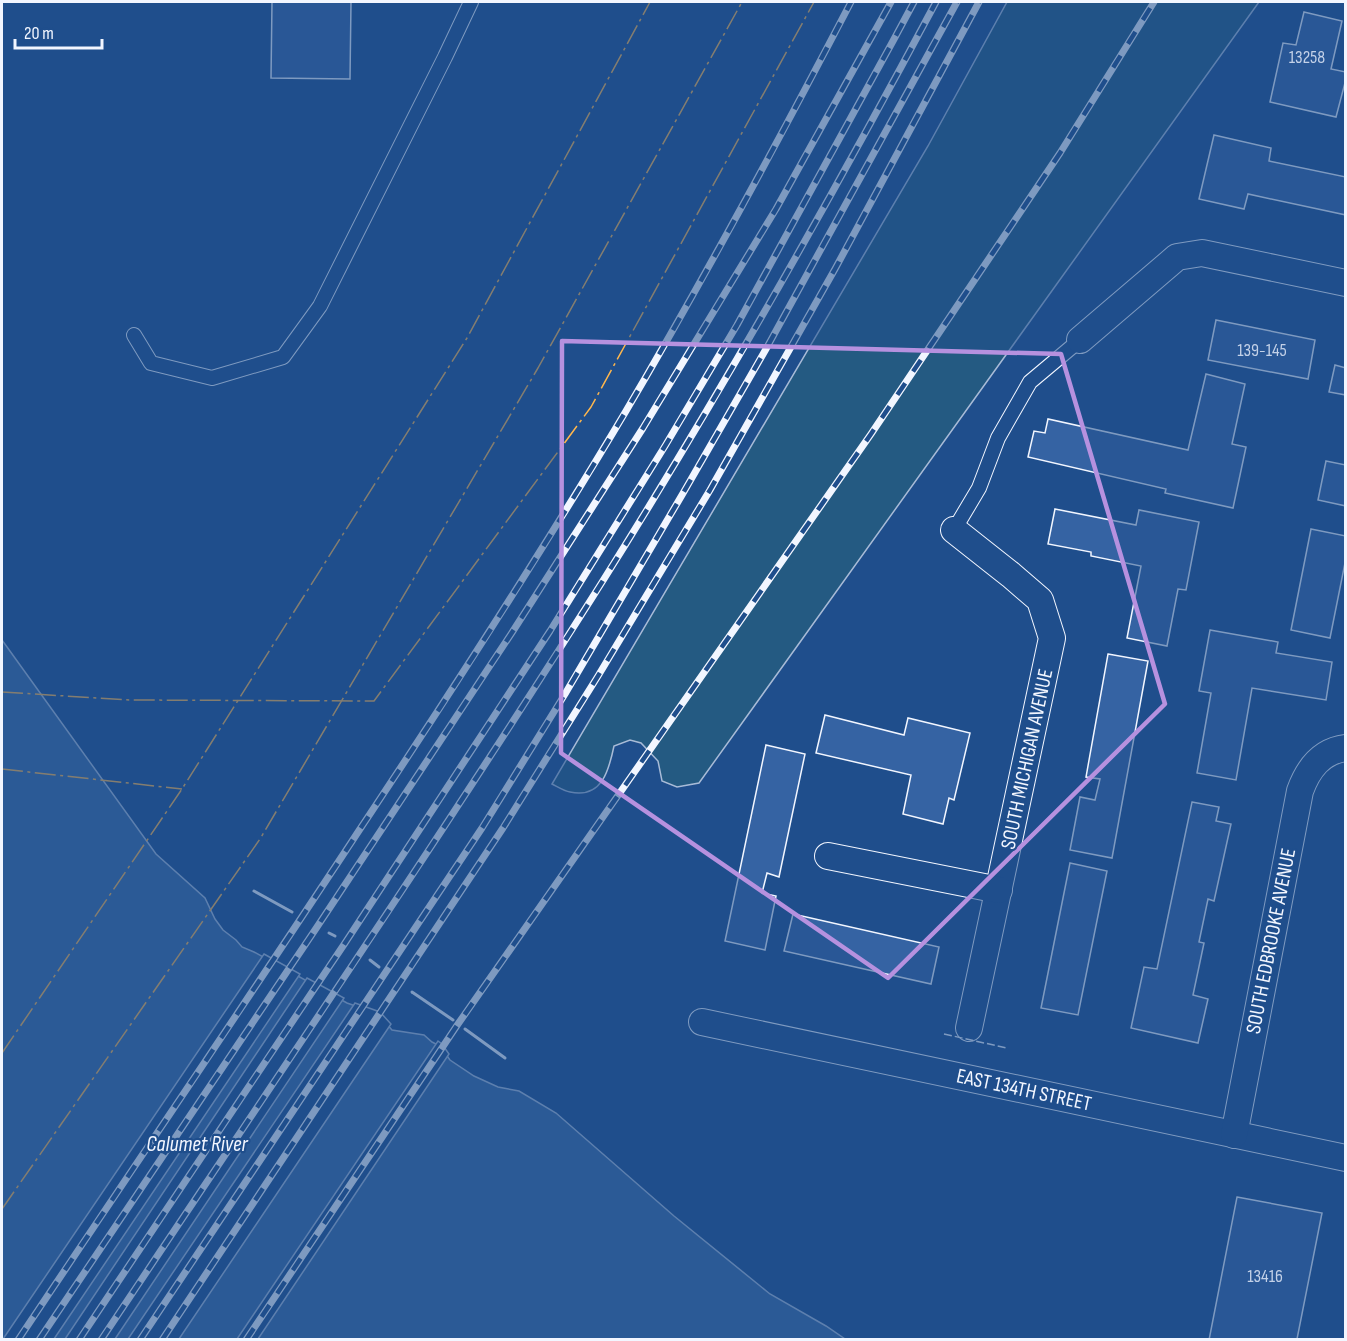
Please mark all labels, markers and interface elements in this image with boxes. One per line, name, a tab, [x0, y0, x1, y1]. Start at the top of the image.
scale bar	[15, 12, 102, 50]
text: 20 m	[24, 23, 54, 44]
house number: 13258	[1289, 47, 1325, 68]
house number: 139-145	[1237, 340, 1287, 361]
street label: SOUTH MICHIGAN AVENUE	[996, 666, 1058, 852]
street label: SOUTH EDBROOKE AVENUE	[1241, 846, 1301, 1036]
street label: EAST 134TH STREET	[954, 1063, 1094, 1117]
water label: Calumet River	[146, 1131, 249, 1158]
house number: 13416	[1247, 1266, 1283, 1287]

